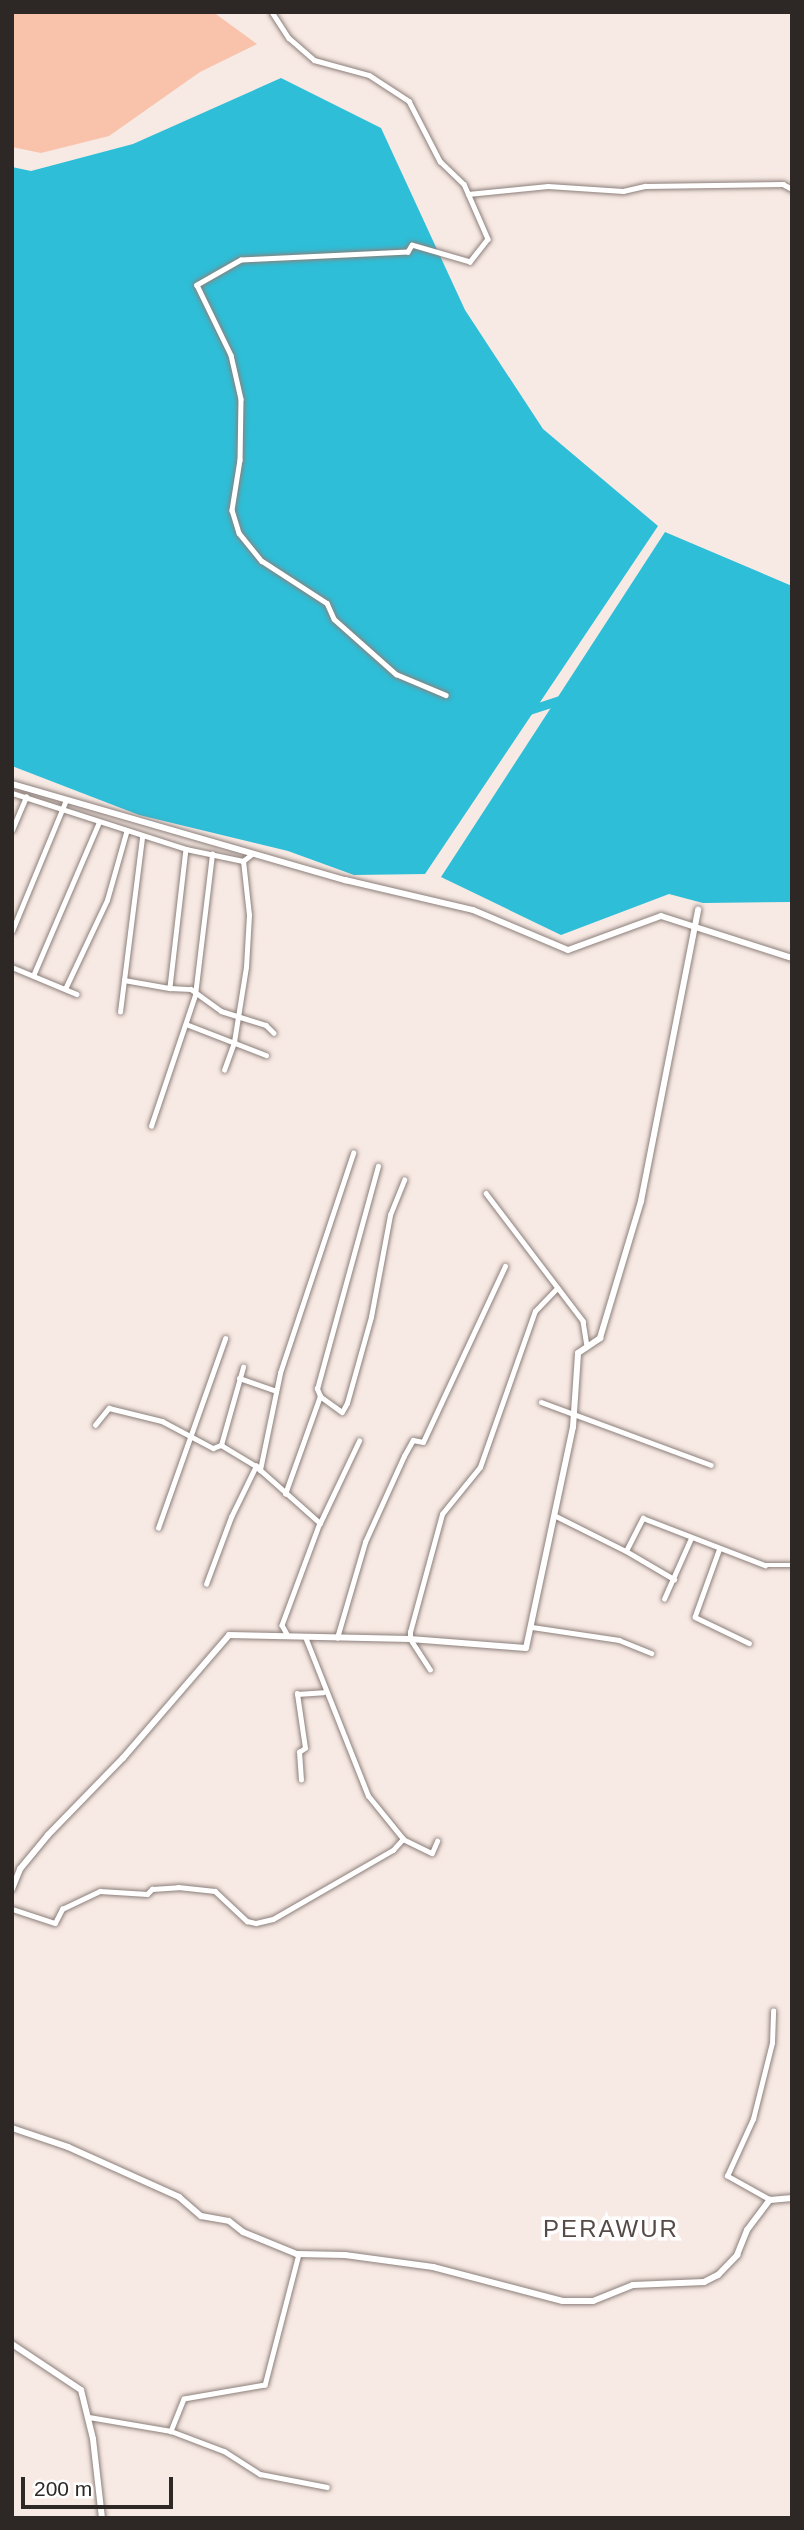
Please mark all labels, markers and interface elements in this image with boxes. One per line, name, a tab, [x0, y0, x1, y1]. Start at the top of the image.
district label: PERAWUR	[544, 2215, 678, 2243]
scale bar	[24, 2464, 177, 2508]
text: 200 m	[34, 2477, 92, 2500]

